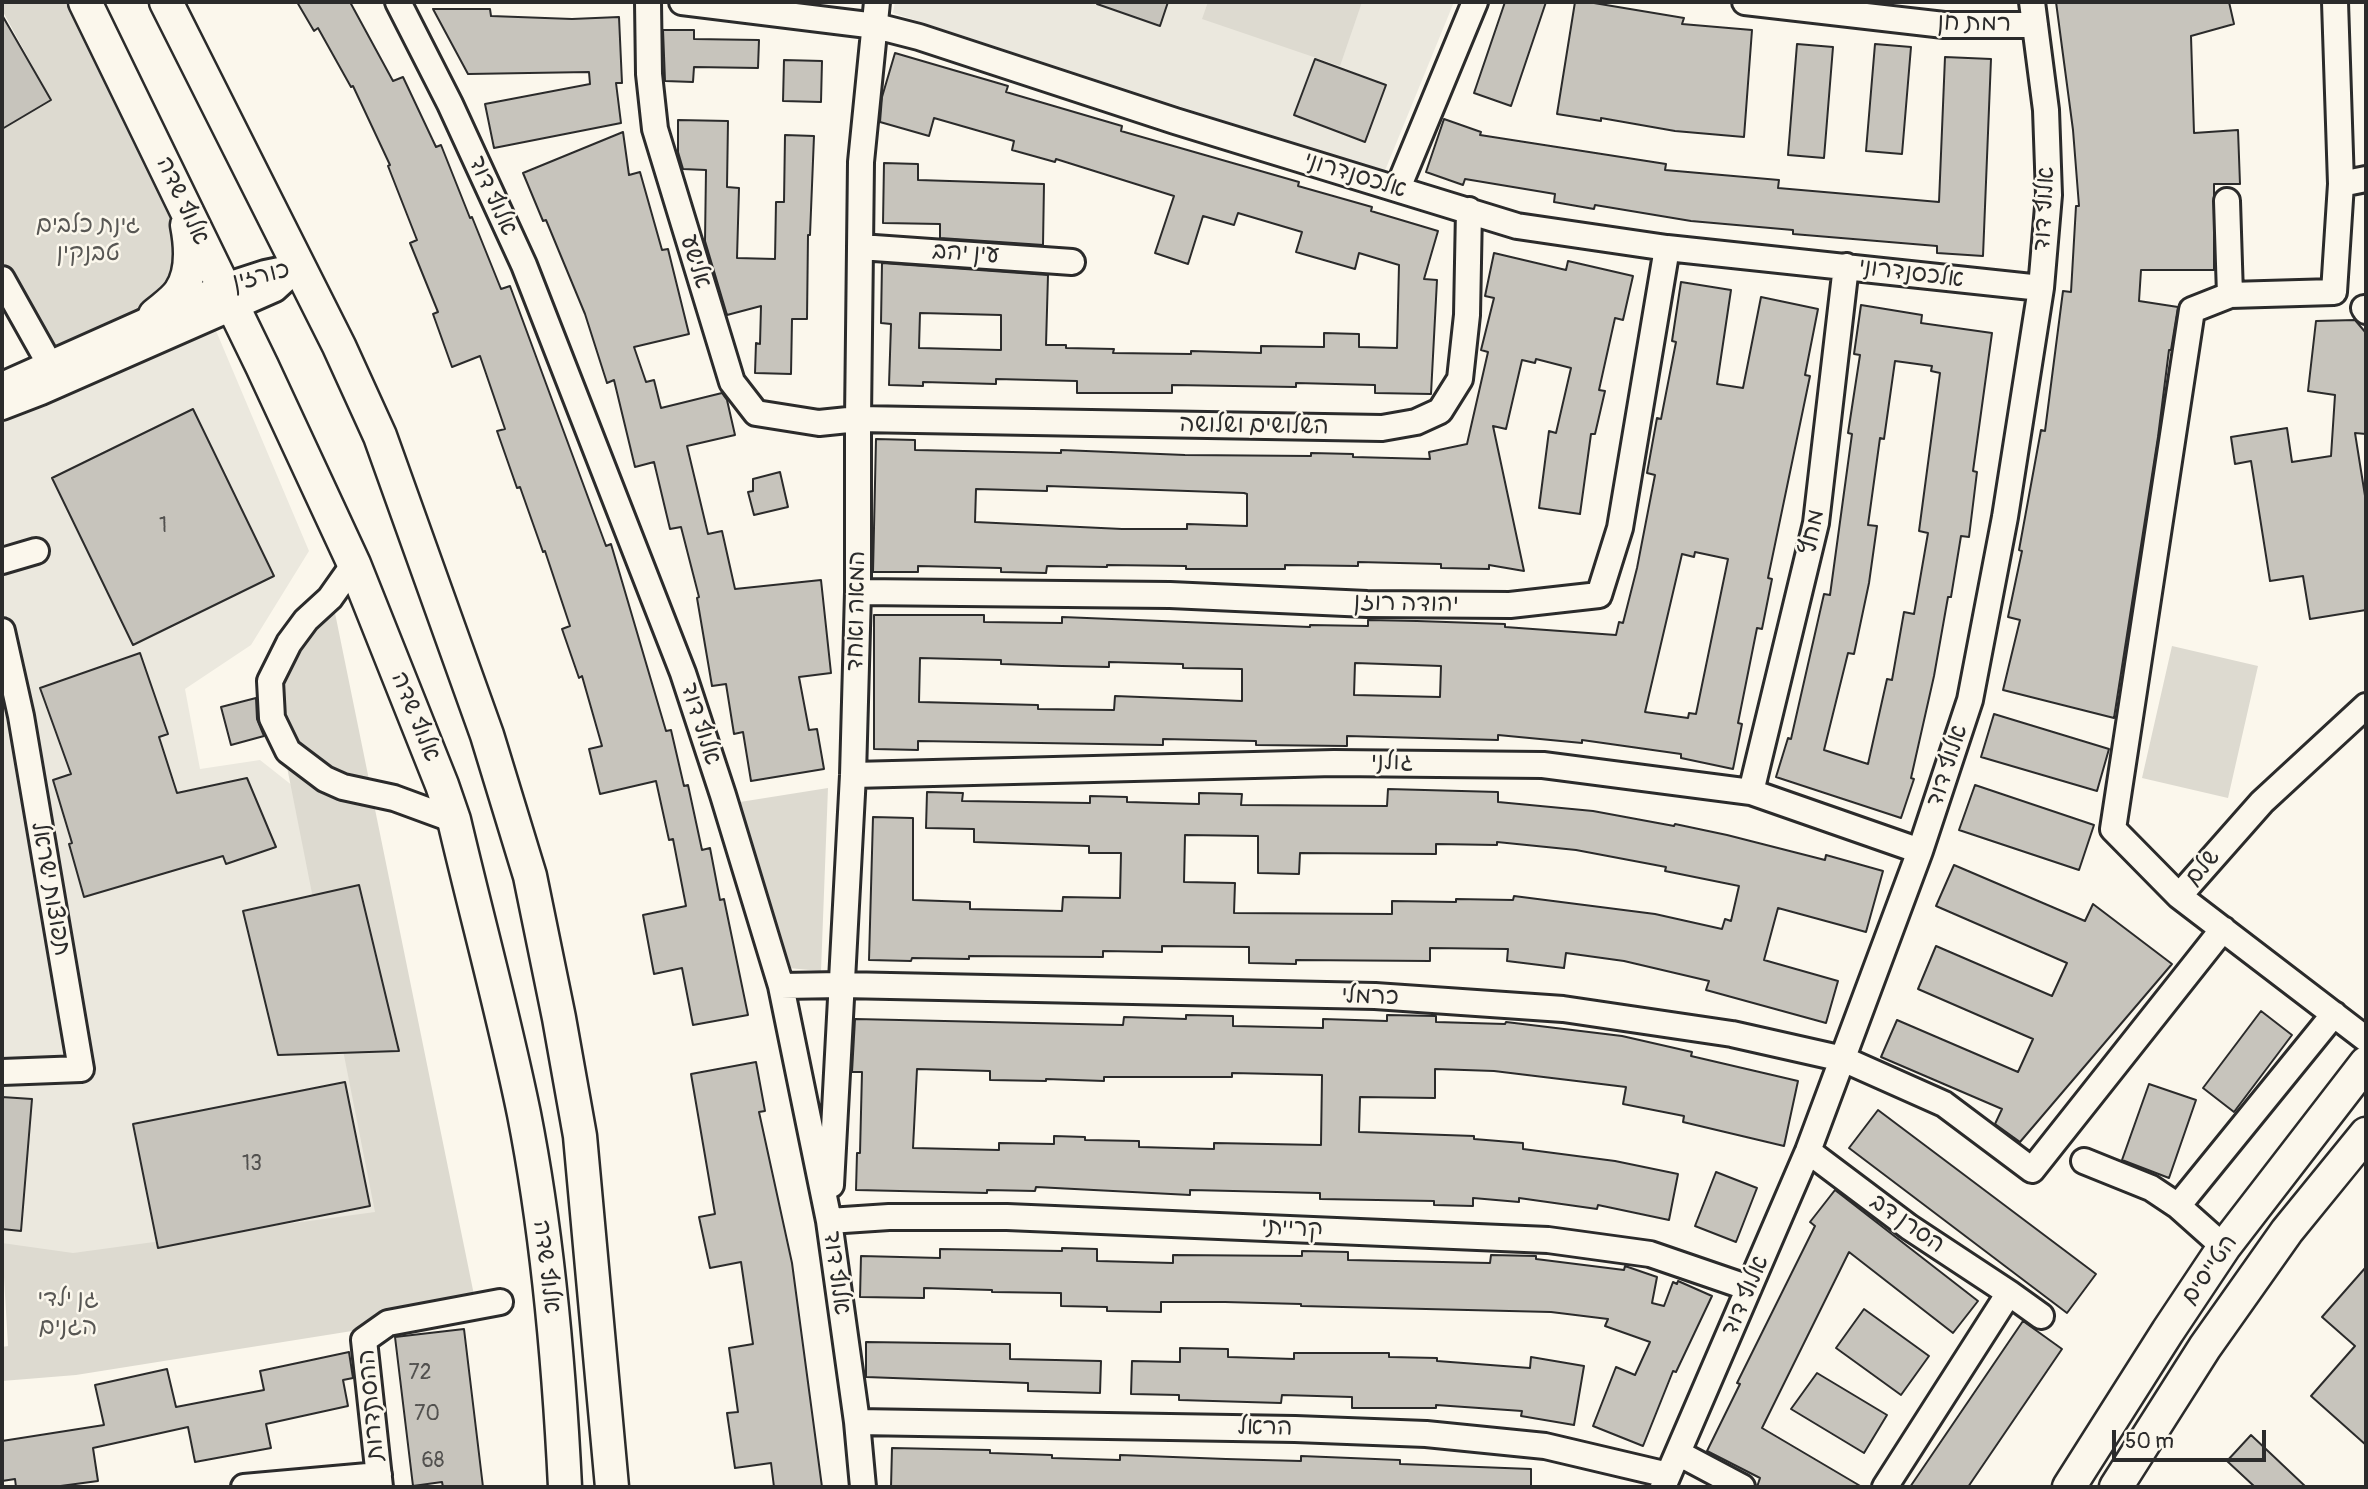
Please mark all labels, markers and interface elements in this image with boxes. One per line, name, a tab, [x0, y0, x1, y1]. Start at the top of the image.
street label: רמת חן	[1937, 9, 2011, 39]
street label: אלכסנדרוני	[1300, 147, 1410, 205]
street label: אלוף שדה	[149, 152, 215, 250]
street label: אלוף דוד	[461, 152, 523, 240]
street label: אלוף דוד	[2028, 166, 2062, 252]
park label: גינת כלבים טבנקין	[36, 212, 140, 268]
street label: אלישע	[673, 232, 717, 292]
street label: עין יהב	[932, 237, 1000, 271]
street label: אלכסנדרוני	[1857, 253, 1965, 295]
street label: כורזין	[229, 256, 293, 298]
street label: השלושים ושלושה	[1179, 410, 1329, 442]
street label: מחץ	[1795, 507, 1831, 557]
house number: 1	[159, 514, 167, 540]
street label: המאה ואחד	[842, 550, 872, 672]
street label: יהודה רוזן	[1353, 589, 1459, 619]
street label: אלוף שדה	[384, 668, 446, 766]
street label: אלוף דוד	[673, 679, 727, 769]
street label: אלוף דוד	[1921, 721, 1975, 811]
street label: גולני	[1371, 748, 1413, 778]
street label: תפוצות ישראל	[24, 820, 76, 958]
street label: שלם	[2179, 844, 2227, 892]
street label: כרמלי	[1341, 982, 1399, 1012]
house number: 13	[242, 1152, 262, 1178]
street label: הסרן דב	[1864, 1188, 1950, 1260]
street label: קרייתי	[1260, 1213, 1324, 1245]
street label: אלוף שדה	[526, 1219, 566, 1315]
street label: אלוף דוד	[816, 1229, 856, 1317]
street label: הטייסים	[2176, 1229, 2244, 1311]
street label: אלוף דוד	[1716, 1251, 1776, 1341]
park label: גן ילדי הגנים	[37, 1286, 99, 1342]
street label: ההסתדרות	[353, 1348, 391, 1462]
house number: 72	[409, 1361, 431, 1387]
house number: 70	[414, 1402, 440, 1428]
street label: הראל	[1237, 1413, 1293, 1443]
scale bar	[2116, 1416, 2270, 1460]
text: 50 m	[2125, 1428, 2174, 1455]
house number: 68	[422, 1449, 444, 1475]

